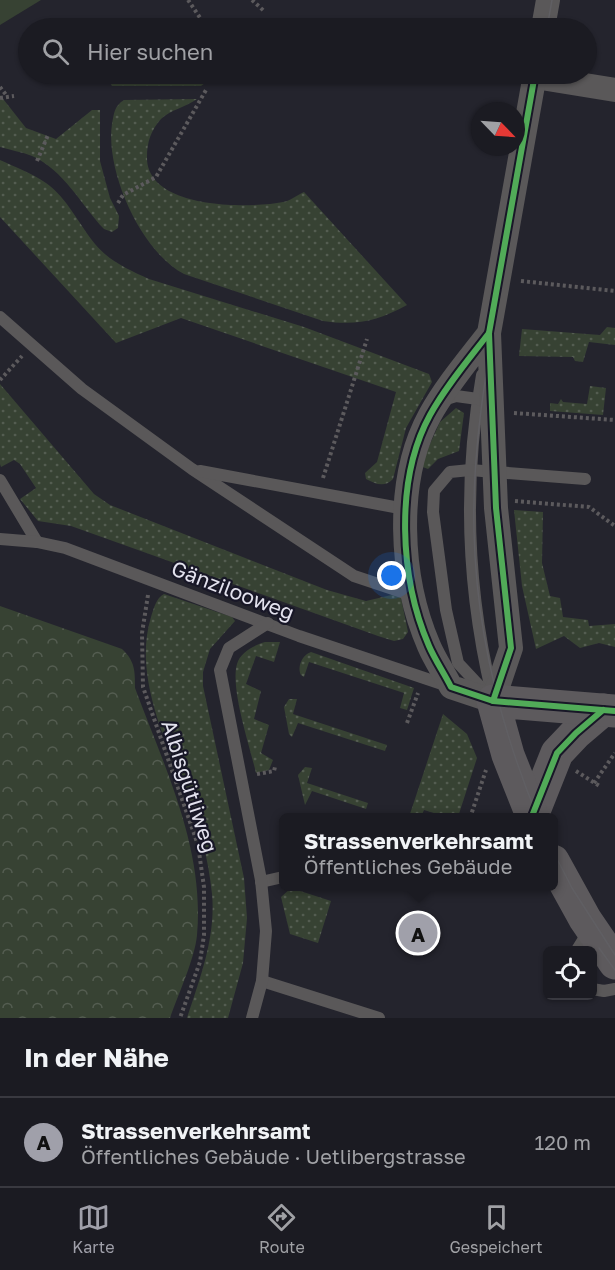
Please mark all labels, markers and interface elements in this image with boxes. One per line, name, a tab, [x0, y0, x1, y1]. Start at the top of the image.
search box	[18, 18, 597, 84]
icon: search	[39, 35, 72, 68]
text: Hier suchen	[87, 38, 213, 65]
north arrow	[471, 102, 525, 156]
street label: Gänzilooweg	[168, 555, 298, 625]
your location	[377, 561, 406, 590]
street label: Albisgütliweg	[156, 716, 224, 856]
popup	[279, 813, 558, 891]
text: Strassenverkehrsamt	[304, 827, 533, 854]
text: Öffentliches Gebäude	[304, 854, 512, 878]
pin: A	[398, 910, 438, 956]
map controls	[543, 946, 597, 1000]
button: locate	[543, 946, 597, 1000]
text: In der Nähe	[24, 1042, 169, 1073]
text: Strassenverkehrsamt	[81, 1117, 311, 1144]
text: A	[36, 1130, 51, 1154]
text: 120 m	[535, 1130, 591, 1154]
text: Öffentliches Gebäude · Uetlibergstrasse	[81, 1144, 466, 1168]
tab: Karte	[72, 1201, 114, 1257]
tab: Route	[259, 1201, 305, 1257]
tab: Gespeichert	[449, 1201, 543, 1257]

